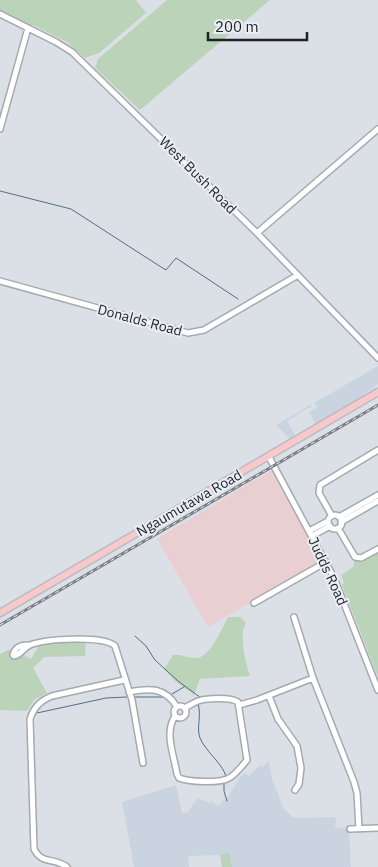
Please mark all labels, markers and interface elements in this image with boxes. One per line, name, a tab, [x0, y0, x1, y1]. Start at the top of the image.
scale bar	[208, 10, 307, 42]
text: 200 m	[215, 17, 259, 36]
street label: West Bush Road	[155, 132, 241, 218]
street label: Donalds Road	[96, 300, 184, 340]
street label: Ngaumutawa Road	[133, 466, 245, 540]
street label: Judds Road	[304, 534, 352, 608]

